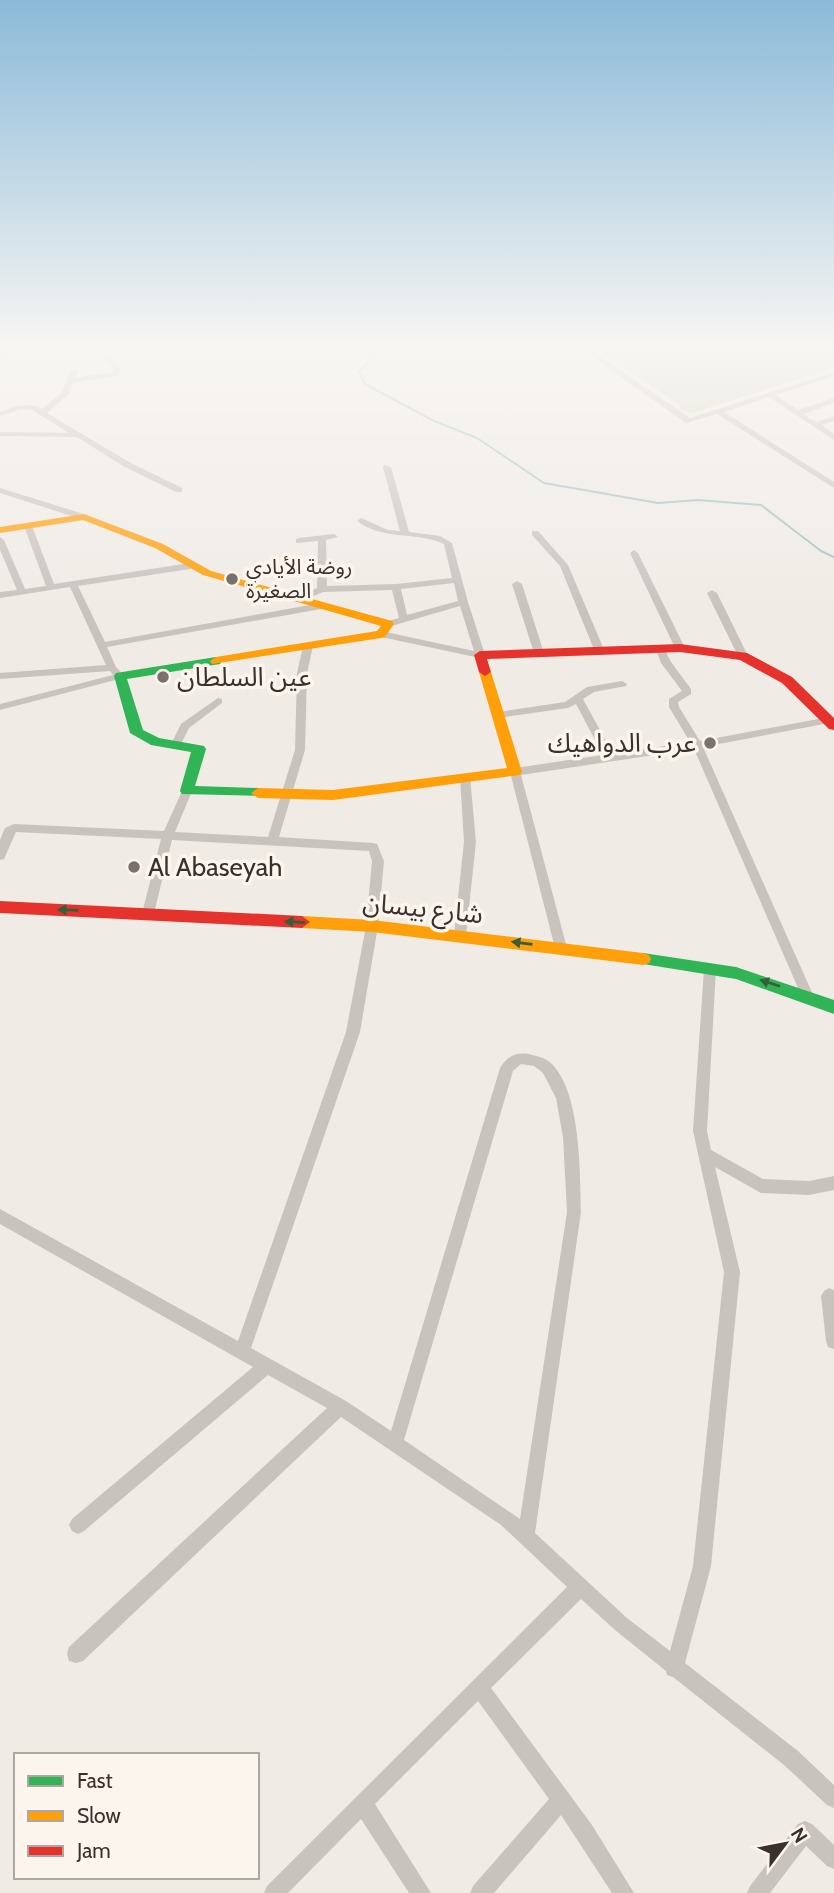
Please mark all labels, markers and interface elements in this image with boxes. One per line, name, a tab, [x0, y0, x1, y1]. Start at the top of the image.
place label: روضة الأيادي الصغيرة	[246, 554, 353, 603]
marker: روضة الأيادي الصغيرة	[224, 571, 240, 587]
place label: عين السلطان	[177, 661, 311, 693]
marker: عين السلطان	[155, 669, 171, 685]
place label: عرب الدواهيك	[548, 727, 696, 759]
marker: عرب الدواهيك	[702, 735, 718, 751]
place label: Al Abaseyah	[148, 851, 282, 883]
marker: Al Abaseyah	[126, 859, 142, 875]
street label: شارع بيسان	[361, 886, 485, 933]
one-way arrow	[57, 904, 79, 916]
one-way arrow	[284, 916, 306, 927]
one-way arrow	[510, 937, 532, 948]
one-way arrow	[759, 977, 780, 988]
legend	[14, 1753, 259, 1879]
text: Fast	[77, 1768, 113, 1793]
text: Slow	[77, 1803, 121, 1828]
north arrow	[750, 1809, 820, 1879]
text: N	[786, 1823, 812, 1847]
text: Jam	[76, 1838, 111, 1863]

